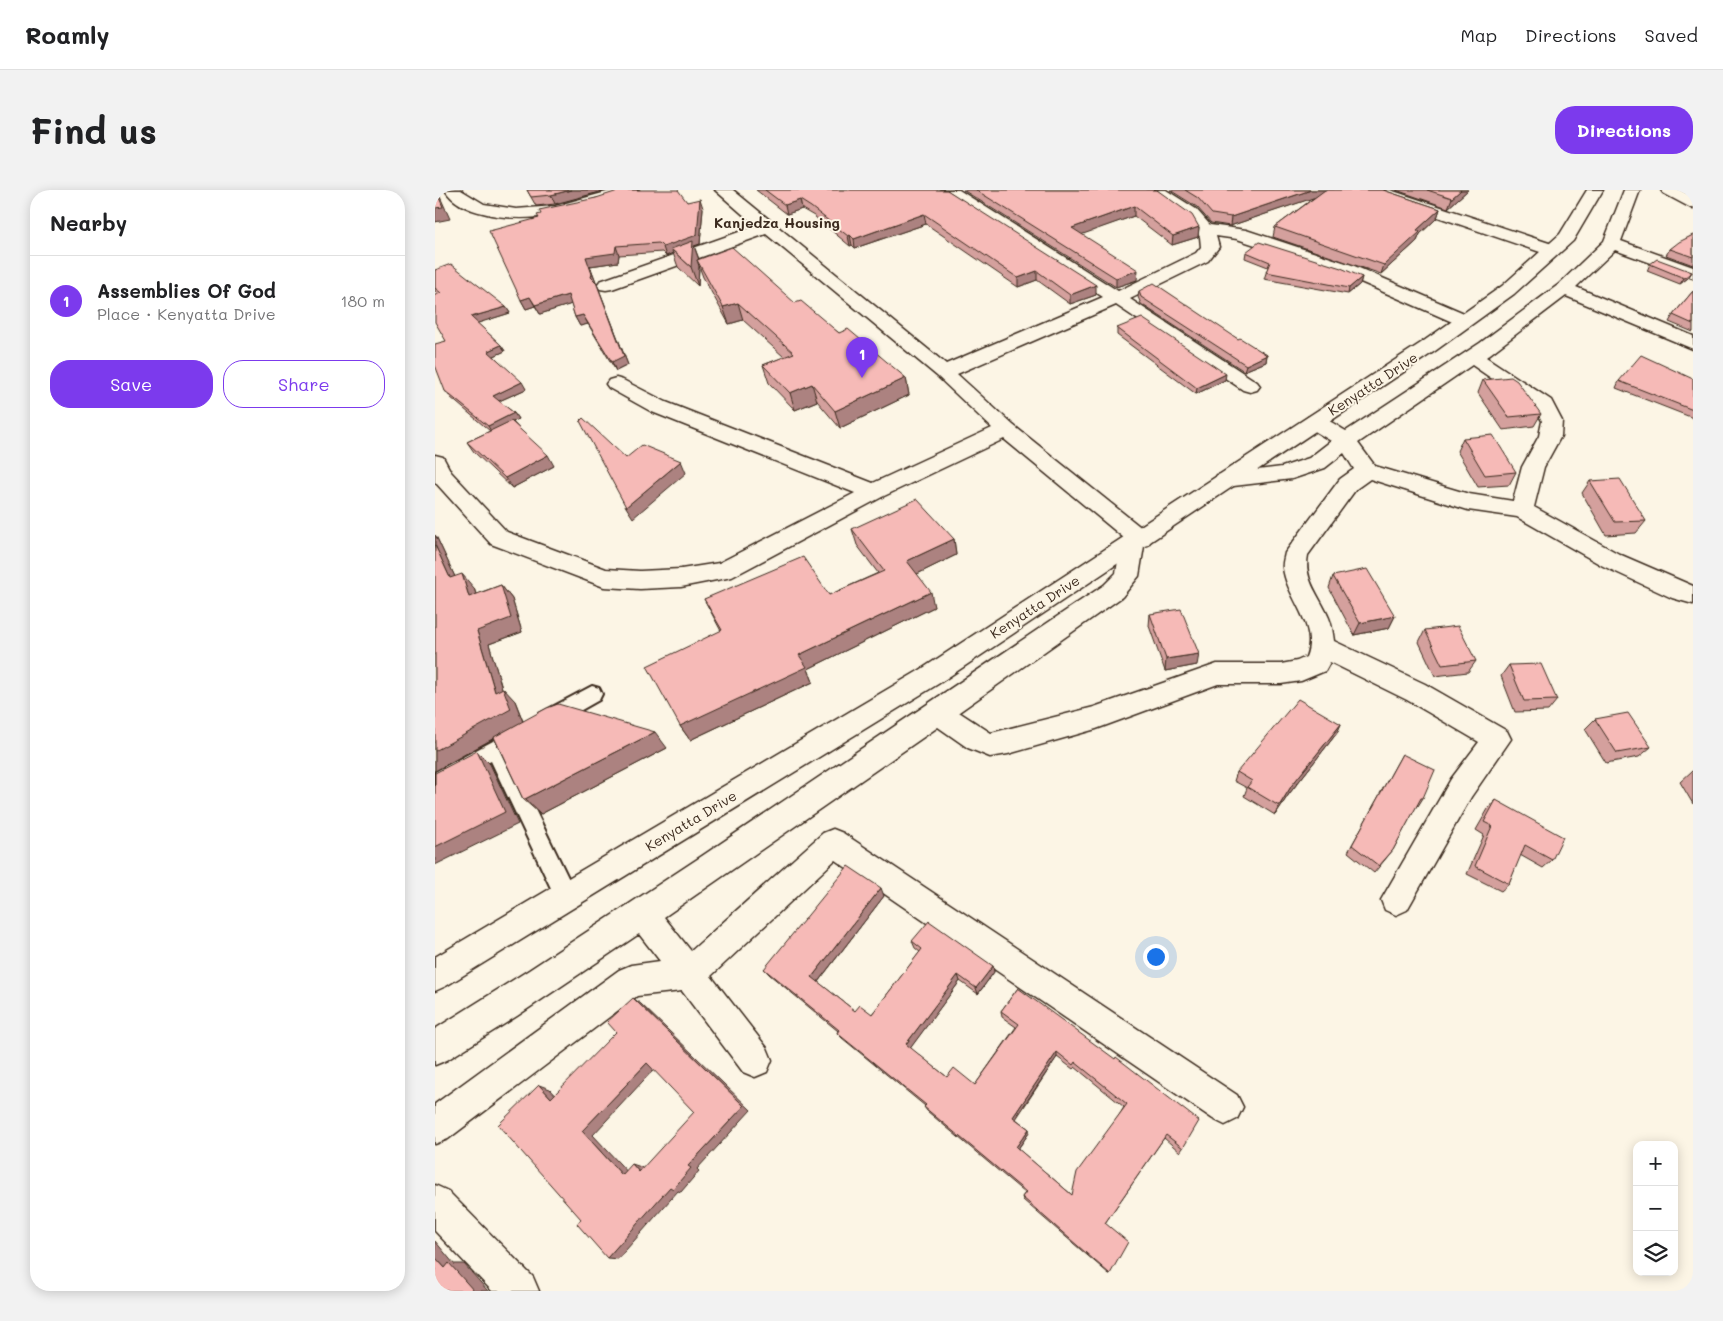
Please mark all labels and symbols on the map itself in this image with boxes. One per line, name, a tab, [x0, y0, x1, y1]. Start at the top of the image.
district label: Kanjedza Housing	[714, 213, 840, 232]
pin: 1	[846, 337, 878, 378]
street label: Kenyatta Drive	[1324, 347, 1421, 420]
street label: Kenyatta Drive	[986, 570, 1083, 643]
street label: Kenyatta Drive	[641, 786, 740, 855]
your location	[1143, 944, 1169, 970]

